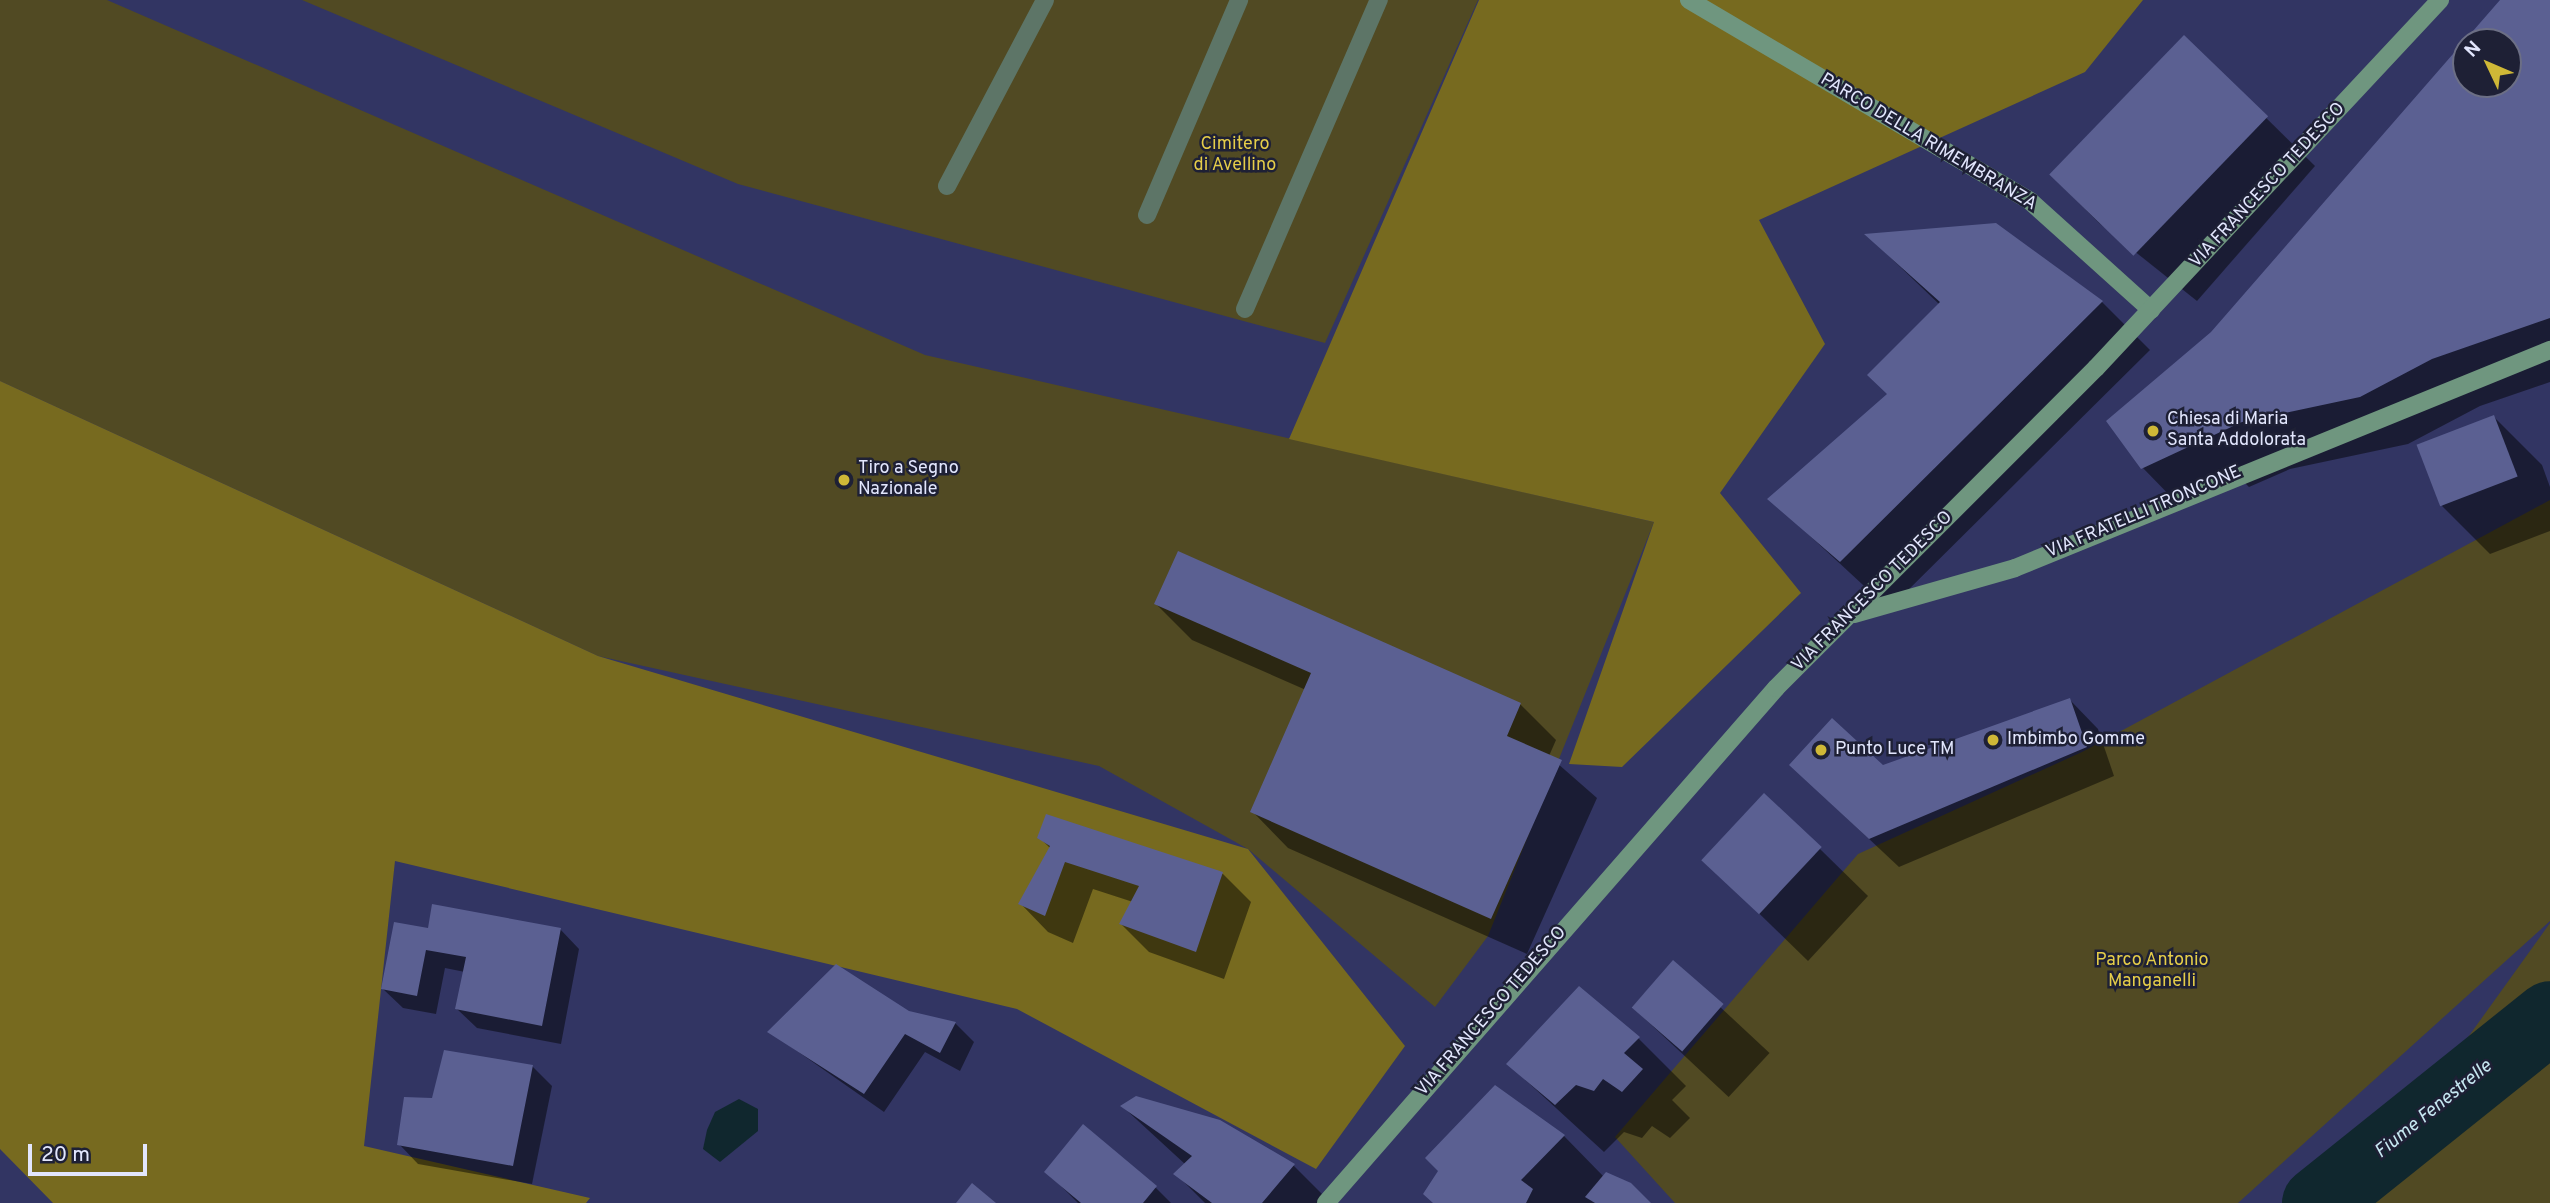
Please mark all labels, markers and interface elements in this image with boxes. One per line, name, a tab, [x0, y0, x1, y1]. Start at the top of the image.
north arrow	[2452, 28, 2522, 98]
text: N	[2460, 37, 2487, 63]
street label: PARCO DELLA RIMEMBRANZA	[1816, 70, 2040, 216]
street label: VIA FRANCESCO TEDESCO	[2185, 98, 2351, 274]
park label: Cimitero di Avellino	[1193, 135, 1277, 178]
place label: Chiesa di Maria Santa Addolorata	[2167, 410, 2307, 452]
marker: Chiesa di Maria Santa Addolorata	[2145, 423, 2161, 439]
place label: Tiro a Segno Nazionale	[858, 459, 959, 502]
street label: VIA FRATELLI TRONCONE	[2043, 462, 2245, 564]
marker: Tiro a Segno Nazionale	[836, 472, 852, 488]
street label: VIA FRANCESCO TEDESCO	[1788, 507, 1958, 677]
place label: Imbimbo Gomme	[2007, 729, 2145, 751]
marker: Imbimbo Gomme	[1985, 732, 2001, 748]
place label: Punto Luce TM	[1835, 739, 1955, 761]
marker: Punto Luce TM	[1813, 742, 1829, 758]
street label: VIA FRANCESCO TEDESCO	[1412, 922, 1572, 1102]
park label: Parco Antonio Manganelli	[2095, 951, 2209, 993]
water label: Fiume Fenestrelle	[2371, 1056, 2497, 1164]
scale bar	[32, 1130, 150, 1174]
text: 20 m	[41, 1142, 90, 1169]

